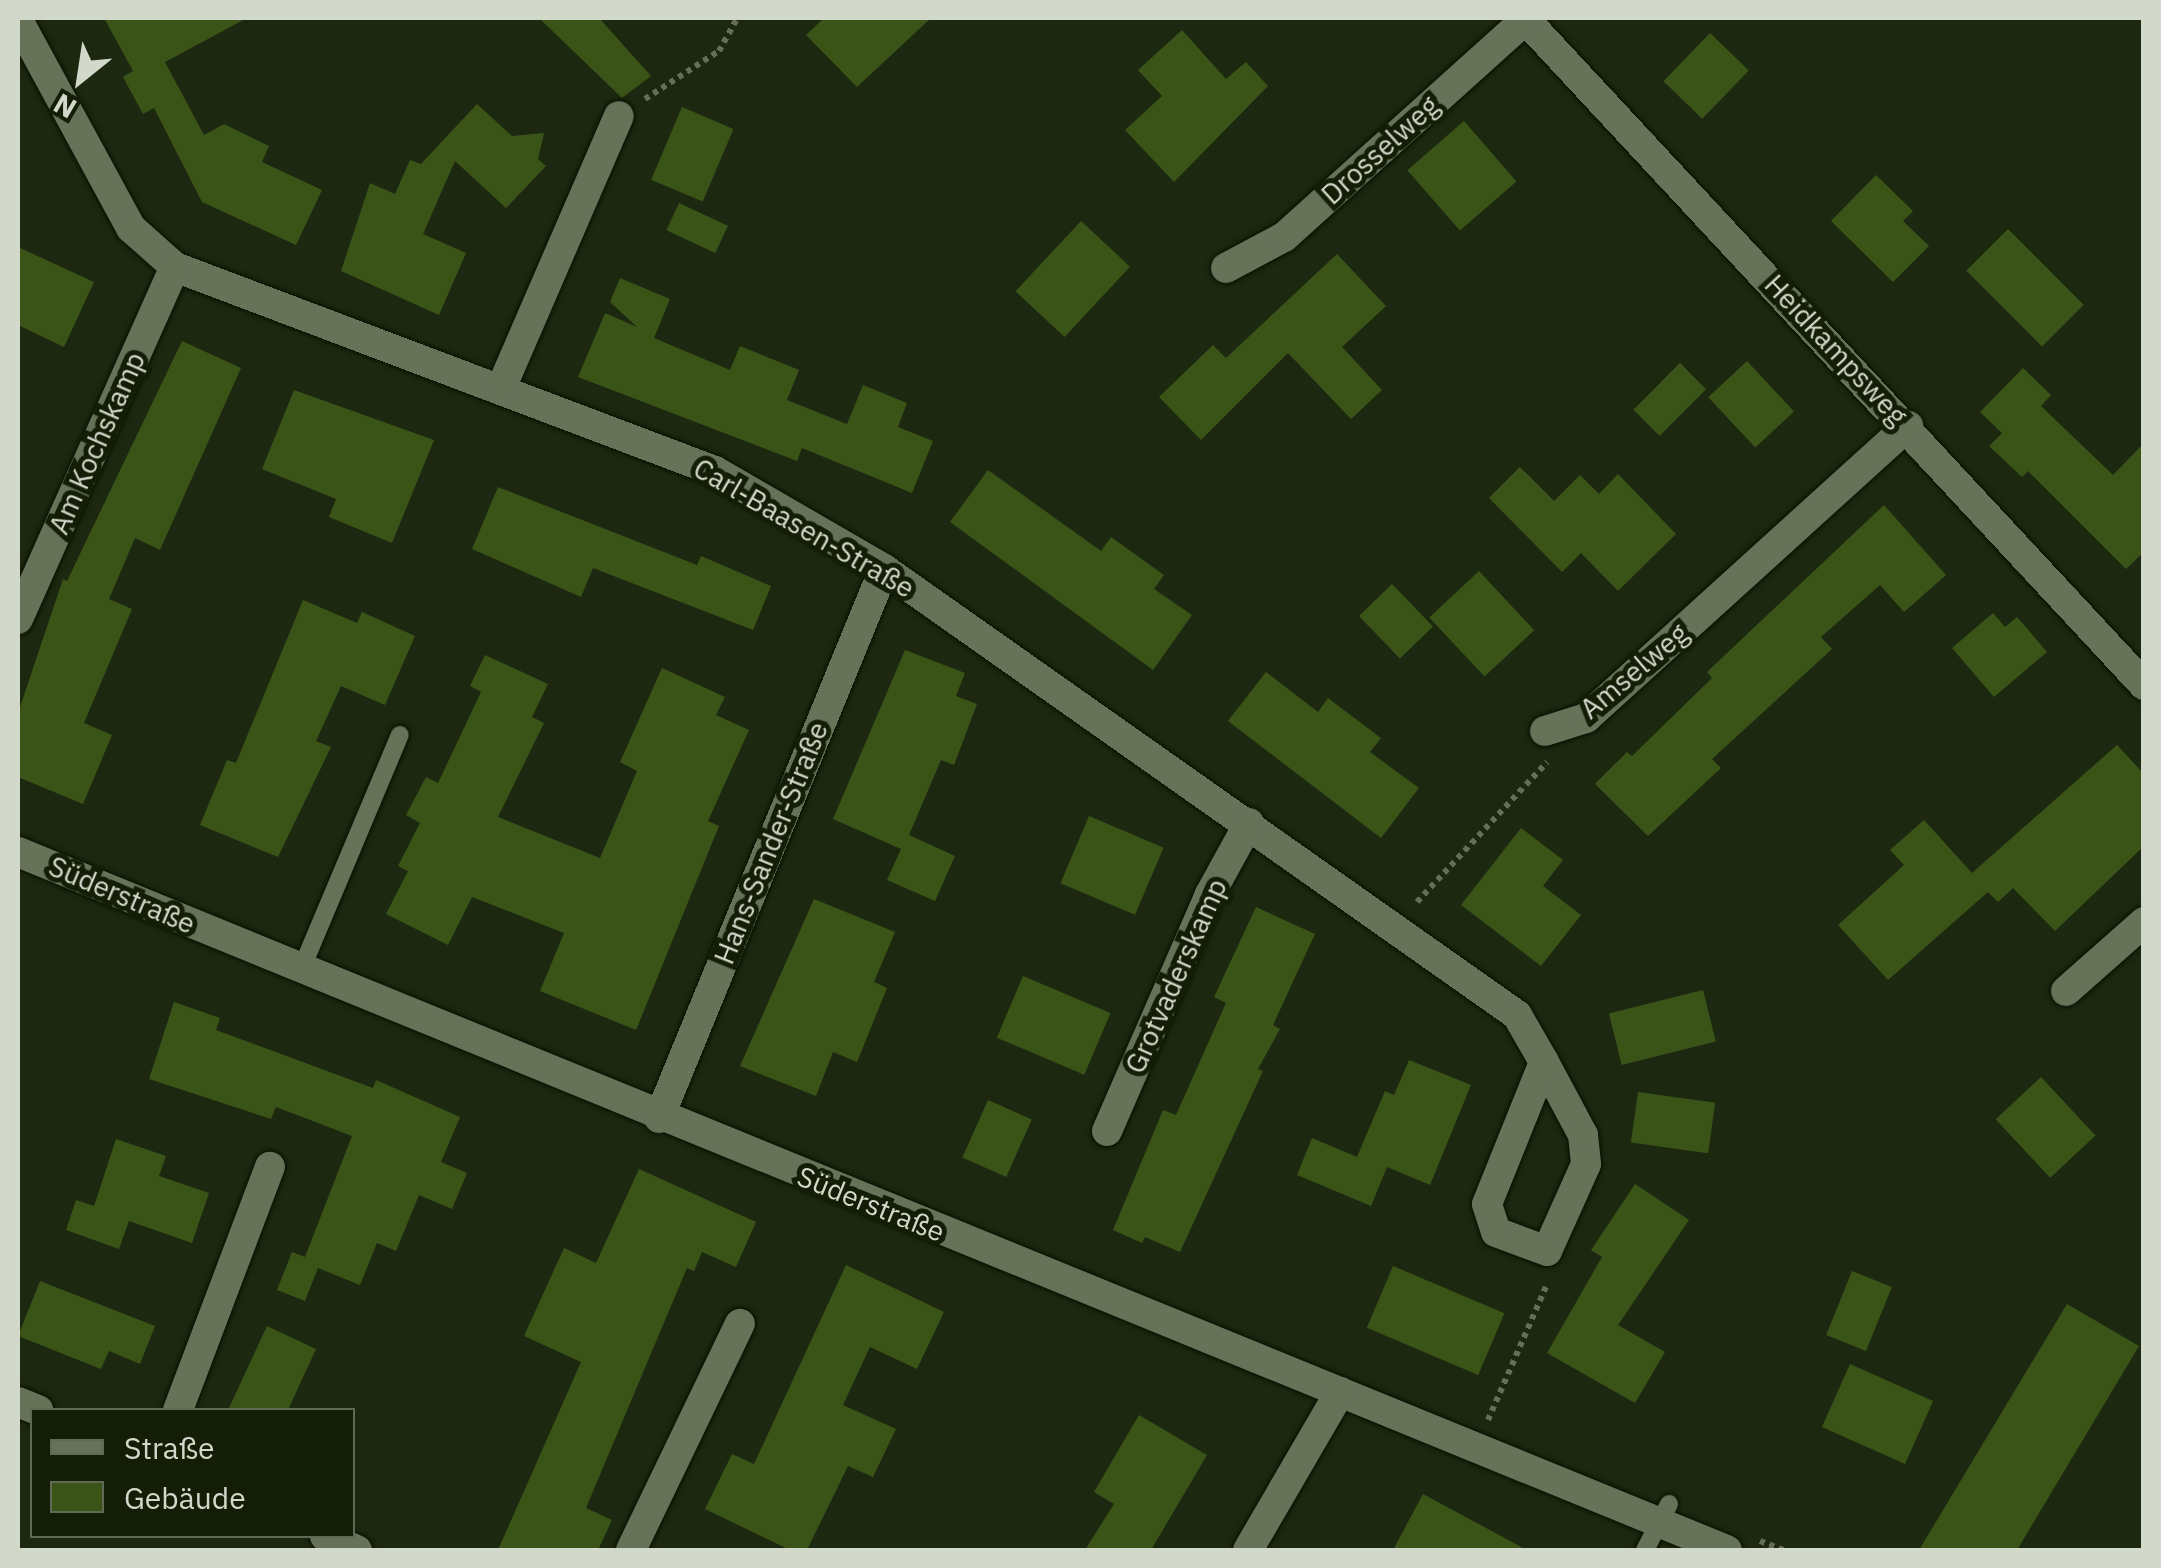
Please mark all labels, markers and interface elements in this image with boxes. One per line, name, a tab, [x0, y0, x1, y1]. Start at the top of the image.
north arrow	[30, 30, 130, 130]
text: N	[47, 85, 83, 128]
street label: Drosselweg	[1314, 89, 1446, 211]
street label: Heidkampsweg	[1758, 268, 1914, 432]
street label: Am Kochskamp	[42, 347, 152, 539]
street label: Carl-Baasen-Straße	[688, 451, 920, 605]
street label: Amselweg	[1573, 616, 1695, 726]
street label: Hans-Sander-Straße	[707, 717, 835, 969]
street label: Süderstraße	[44, 849, 200, 941]
street label: Grotvaderskamp	[1118, 874, 1234, 1078]
street label: Süderstraße	[793, 1159, 949, 1249]
legend	[30, 1408, 355, 1538]
text: Straße	[124, 1428, 215, 1467]
text: Gebäude	[124, 1478, 246, 1517]

